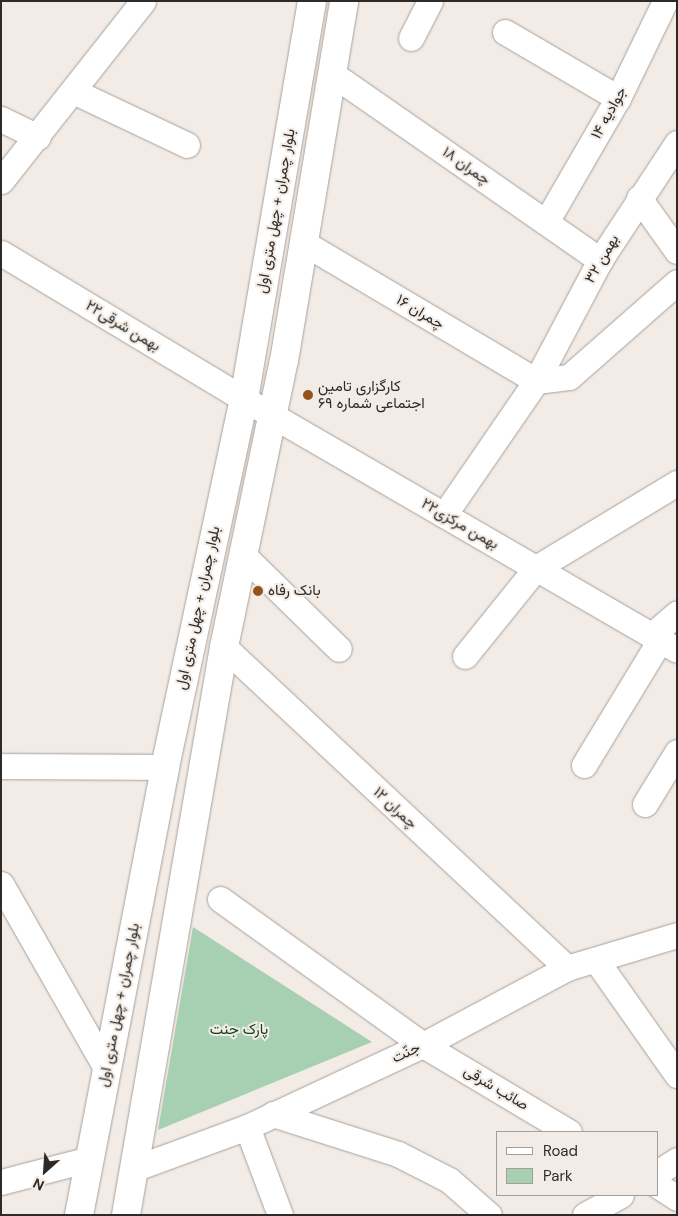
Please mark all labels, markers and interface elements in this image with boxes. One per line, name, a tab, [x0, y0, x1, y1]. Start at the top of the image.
street label: جوادیه ۱۴	[587, 84, 631, 142]
street label: بلوار چمران + چهل متری اول	[253, 127, 299, 295]
street label: چمران ۱۸	[439, 143, 493, 189]
street label: بهمن ۳۲	[581, 232, 623, 286]
street label: چمران ۱۶	[393, 291, 447, 333]
street label: ۲۲بهمن شرقی	[82, 297, 164, 355]
place label: کارگزاری تامین اجتماعی شماره ۶۹	[318, 377, 425, 412]
marker: کارگزاری تامین اجتماعی شماره ۶۹	[302, 389, 314, 401]
street label: ۲۲بهمن مرکزی	[418, 495, 502, 553]
street label: بلوار چمران + چهل متری اول	[172, 525, 224, 691]
place label: بانک رفاه	[268, 582, 321, 600]
marker: بانک رفاه	[252, 585, 264, 597]
street label: چمران ۱۲	[369, 783, 421, 833]
street label: بلوار چمران + چهل متری اول	[94, 921, 144, 1089]
park label: پارک جنت	[210, 1021, 268, 1039]
street label: جنّت	[389, 1039, 423, 1067]
street label: صائب شرقی	[460, 1062, 532, 1114]
legend	[496, 1131, 658, 1196]
text: Road	[543, 1141, 578, 1161]
north arrow	[20, 1146, 70, 1196]
text: Park	[543, 1166, 573, 1186]
text: N	[30, 1174, 47, 1195]

